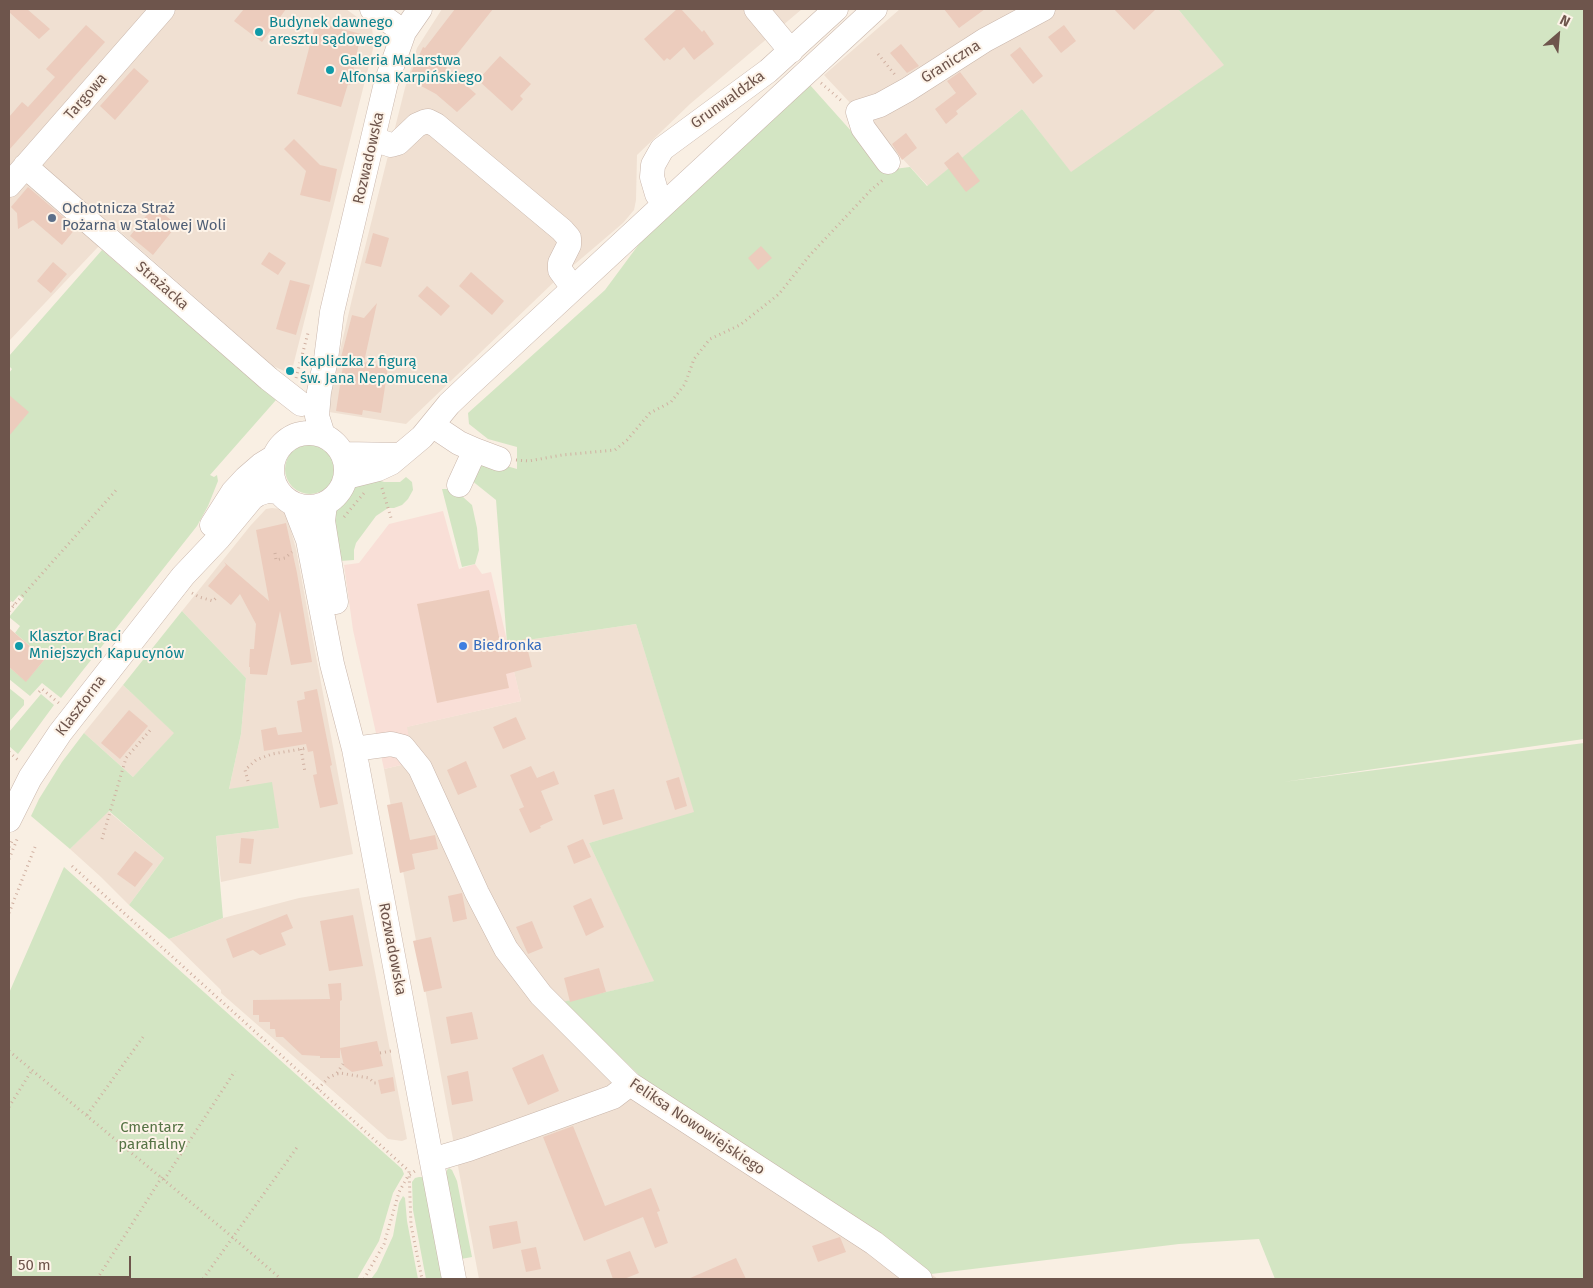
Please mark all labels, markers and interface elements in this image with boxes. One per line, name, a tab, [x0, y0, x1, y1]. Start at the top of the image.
north arrow	[1533, 10, 1583, 60]
text: N	[1557, 12, 1573, 31]
place label: Budynek dawnego aresztu sądowego	[269, 14, 393, 49]
marker: Budynek dawnego aresztu sądowego	[253, 26, 265, 38]
street label: Graniczna	[918, 37, 984, 87]
place label: Galeria Malarstwa Alfonsa Karpińskiego	[340, 52, 482, 87]
marker: Galeria Malarstwa Alfonsa Karpińskiego	[324, 64, 336, 76]
street label: Grunwaldzka	[688, 67, 768, 133]
street label: Targowa	[61, 70, 111, 124]
street label: Rozwadowska	[350, 110, 388, 206]
place label: Ochotnicza Straż Pożarna w Stalowej Woli	[62, 200, 226, 235]
marker: Ochotnicza Straż Pożarna w Stalowej Woli	[46, 212, 58, 224]
street label: Strażacka	[132, 258, 192, 314]
place label: Kapliczka z figurą św. Jana Nepomucena	[300, 353, 448, 388]
marker: Kapliczka z figurą św. Jana Nepomucena	[284, 365, 296, 377]
place label: Klasztor Braci Mniejszych Kapucynów	[29, 628, 184, 663]
place label: Biedronka	[473, 637, 542, 655]
marker: Klasztor Braci Mniejszych Kapucynów	[13, 640, 25, 652]
marker: Biedronka	[457, 640, 469, 652]
street label: Klasztorna	[52, 672, 110, 740]
street label: Rozwadowska	[374, 901, 410, 997]
street label: Feliksa Nowowiejskiego	[626, 1075, 768, 1179]
park label: Cmentarz parafialny	[118, 1119, 186, 1154]
scale bar	[12, 1246, 134, 1278]
text: 50 m	[18, 1256, 51, 1274]

